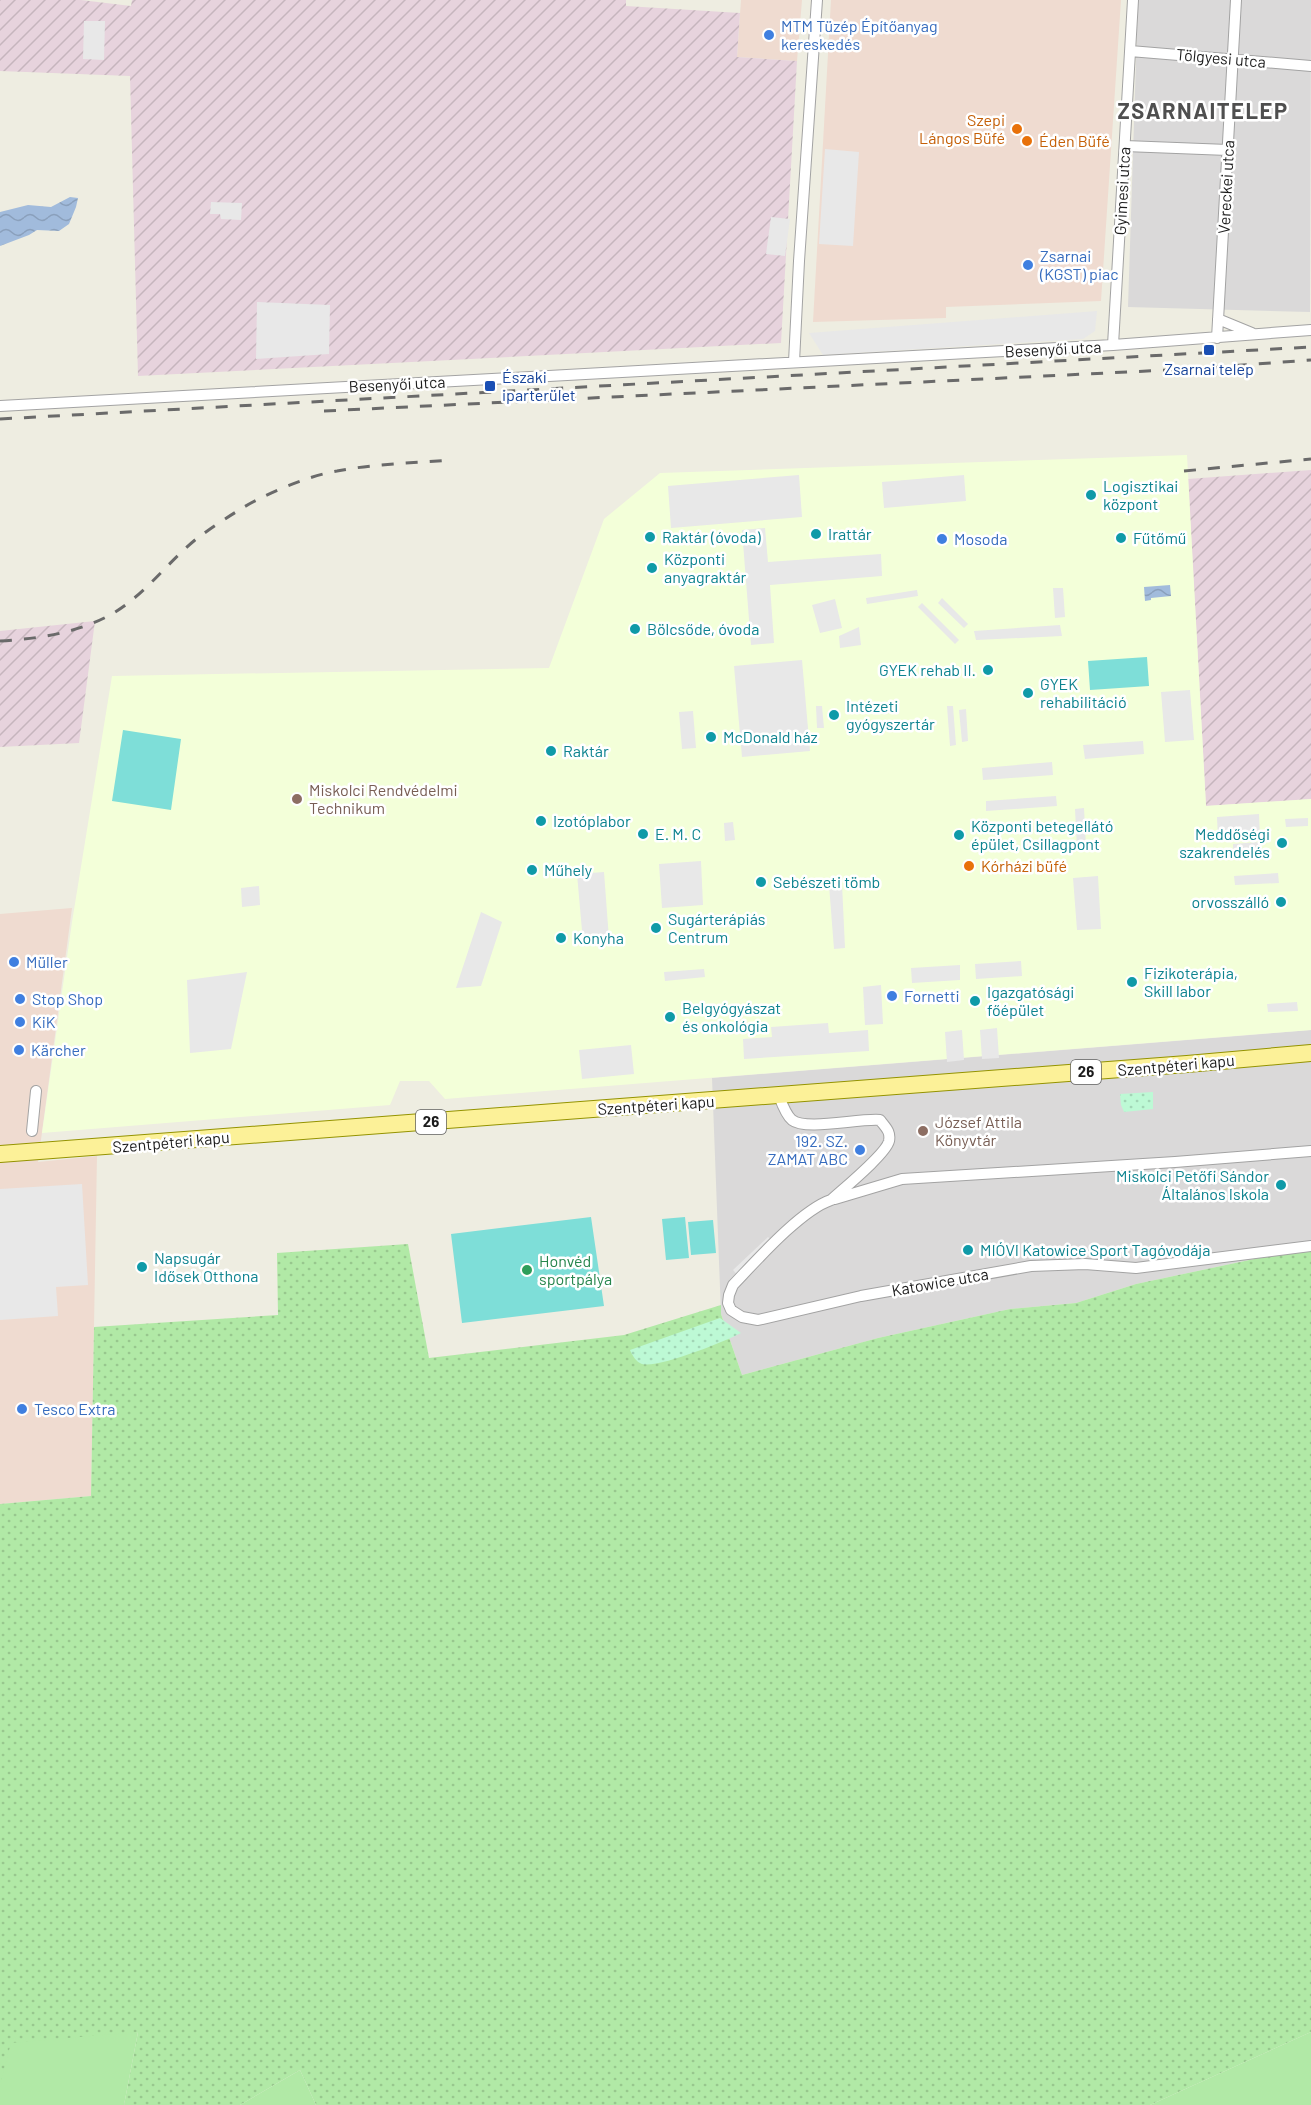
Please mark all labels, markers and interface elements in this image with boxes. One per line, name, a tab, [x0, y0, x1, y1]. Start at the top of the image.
place label: MTM Tüzép Építőanyag kereskedés	[781, 16, 938, 53]
marker: MTM Tüzép Építőanyag kereskedés	[762, 28, 776, 42]
street label: Tölgyesi utca	[1175, 44, 1267, 71]
district label: ZSARNAITELEP	[1117, 97, 1289, 123]
place label: Szepi Lángos Büfé	[919, 110, 1005, 147]
marker: Szepi Lángos Büfé	[1010, 122, 1024, 136]
place label: Éden Büfé	[1039, 131, 1110, 150]
marker: Éden Büfé	[1020, 134, 1034, 148]
street label: Vereckei utca	[1214, 140, 1237, 234]
street label: Gyimesi utca	[1110, 146, 1133, 236]
place label: Zsarnai (KGST) piac	[1039, 246, 1118, 283]
marker: Zsarnai (KGST) piac	[1021, 258, 1035, 272]
street label: Besenyői utca	[1004, 336, 1102, 361]
marker: Zsarnai telep	[1202, 343, 1216, 357]
place label: Zsarnai telep	[1164, 359, 1254, 378]
place label: Északi iparterület	[502, 367, 576, 404]
street label: Besenyői utca	[348, 371, 446, 396]
marker: Északi iparterület	[483, 379, 497, 393]
place label: Logisztikai központ	[1103, 476, 1178, 513]
marker: Logisztikai központ	[1084, 488, 1098, 502]
place label: Irattár	[828, 524, 872, 543]
place label: Raktár (óvoda)	[662, 527, 761, 546]
marker: Irattár	[809, 527, 823, 541]
place label: Fűtőmű	[1133, 528, 1187, 547]
place label: Mosoda	[954, 529, 1008, 548]
marker: Raktár (óvoda)	[643, 530, 657, 544]
marker: Fűtőmű	[1114, 531, 1128, 545]
marker: Mosoda	[935, 532, 949, 546]
place label: Központi anyagraktár	[664, 549, 747, 586]
marker: Központi anyagraktár	[645, 561, 659, 575]
place label: Bölcsőde, óvoda	[647, 619, 759, 638]
marker: Bölcsőde, óvoda	[628, 622, 642, 636]
place label: GYEK rehab II.	[879, 660, 976, 679]
marker: GYEK rehab II.	[981, 663, 995, 677]
place label: GYEK rehabilitáció	[1040, 674, 1127, 711]
marker: GYEK rehabilitáció	[1021, 686, 1035, 700]
place label: Intézeti gyógyszertár	[846, 696, 935, 733]
marker: Intézeti gyógyszertár	[827, 708, 841, 722]
place label: McDonald ház	[723, 727, 818, 746]
marker: McDonald ház	[704, 730, 718, 744]
place label: Raktár	[563, 741, 609, 760]
marker: Raktár	[544, 744, 558, 758]
place label: Miskolci Rendvédelmi Technikum	[309, 780, 458, 817]
marker: Miskolci Rendvédelmi Technikum	[290, 792, 304, 806]
place label: Izotóplabor	[553, 811, 631, 830]
marker: Izotóplabor	[534, 814, 548, 828]
place label: Központi betegellátó épület, Csillagpont	[971, 816, 1113, 853]
place label: E. M. C	[655, 824, 701, 843]
place label: Meddőségi szakrendelés	[1179, 824, 1270, 861]
marker: E. M. C	[636, 827, 650, 841]
marker: Központi betegellátó épület, Csillagpont	[952, 828, 966, 842]
marker: Meddőségi szakrendelés	[1275, 836, 1289, 850]
place label: Kórházi büfé	[981, 856, 1067, 875]
marker: Kórházi büfé	[962, 859, 976, 873]
place label: Műhely	[544, 860, 593, 879]
marker: Műhely	[525, 863, 539, 877]
place label: Sebészeti tömb	[773, 872, 880, 891]
marker: Sebészeti tömb	[754, 875, 768, 889]
place label: orvosszálló	[1192, 892, 1269, 911]
marker: orvosszálló	[1274, 895, 1288, 909]
place label: Sugárterápiás Centrum	[668, 909, 766, 946]
marker: Sugárterápiás Centrum	[649, 921, 663, 935]
place label: Konyha	[573, 928, 624, 947]
marker: Konyha	[554, 931, 568, 945]
place label: Müller	[26, 952, 68, 971]
marker: Müller	[7, 955, 21, 969]
place label: Fizikoterápia, Skill labor	[1144, 963, 1238, 1000]
marker: Fizikoterápia, Skill labor	[1125, 975, 1139, 989]
place label: Igazgatósági főépület	[987, 982, 1074, 1019]
place label: Fornetti	[904, 986, 960, 1005]
place label: Stop Shop	[32, 989, 103, 1008]
marker: Fornetti	[885, 989, 899, 1003]
marker: Stop Shop	[13, 992, 27, 1006]
marker: Igazgatósági főépület	[968, 994, 982, 1008]
place label: Belgyógyászat és onkológia	[682, 998, 781, 1035]
marker: Belgyógyászat és onkológia	[663, 1010, 677, 1024]
place label: KiK	[32, 1012, 56, 1031]
marker: KiK	[13, 1015, 27, 1029]
place label: Kärcher	[31, 1040, 86, 1059]
marker: Kärcher	[12, 1043, 26, 1057]
street label: Szentpéteri kapu	[1117, 1050, 1235, 1079]
road number: 26	[1071, 1060, 1101, 1084]
street label: Szentpéteri kapu	[597, 1091, 715, 1118]
road number: 26	[416, 1110, 446, 1134]
place label: József Attila Könyvtár	[935, 1112, 1022, 1149]
marker: József Attila Könyvtár	[916, 1124, 930, 1138]
street label: Szentpéteri kapu	[112, 1127, 230, 1156]
place label: 192. SZ. ZAMAT ABC	[768, 1131, 848, 1168]
marker: 192. SZ. ZAMAT ABC	[853, 1143, 867, 1157]
place label: Miskolci Petőfi Sándor Általános Iskola	[1116, 1166, 1269, 1203]
marker: Miskolci Petőfi Sándor Általános Iskola	[1274, 1178, 1288, 1192]
place label: MIÓVI Katowice Sport Tagóvodája	[980, 1240, 1210, 1259]
marker: MIÓVI Katowice Sport Tagóvodája	[961, 1243, 975, 1257]
place label: Napsugár Idősek Otthona	[154, 1248, 259, 1285]
place label: Honvéd sportpálya	[539, 1251, 612, 1288]
marker: Napsugár Idősek Otthona	[135, 1260, 149, 1274]
marker: Honvéd sportpálya	[520, 1263, 534, 1277]
street label: Katowice utca	[890, 1264, 990, 1299]
place label: Tesco Extra	[34, 1399, 115, 1418]
marker: Tesco Extra	[15, 1402, 29, 1416]

